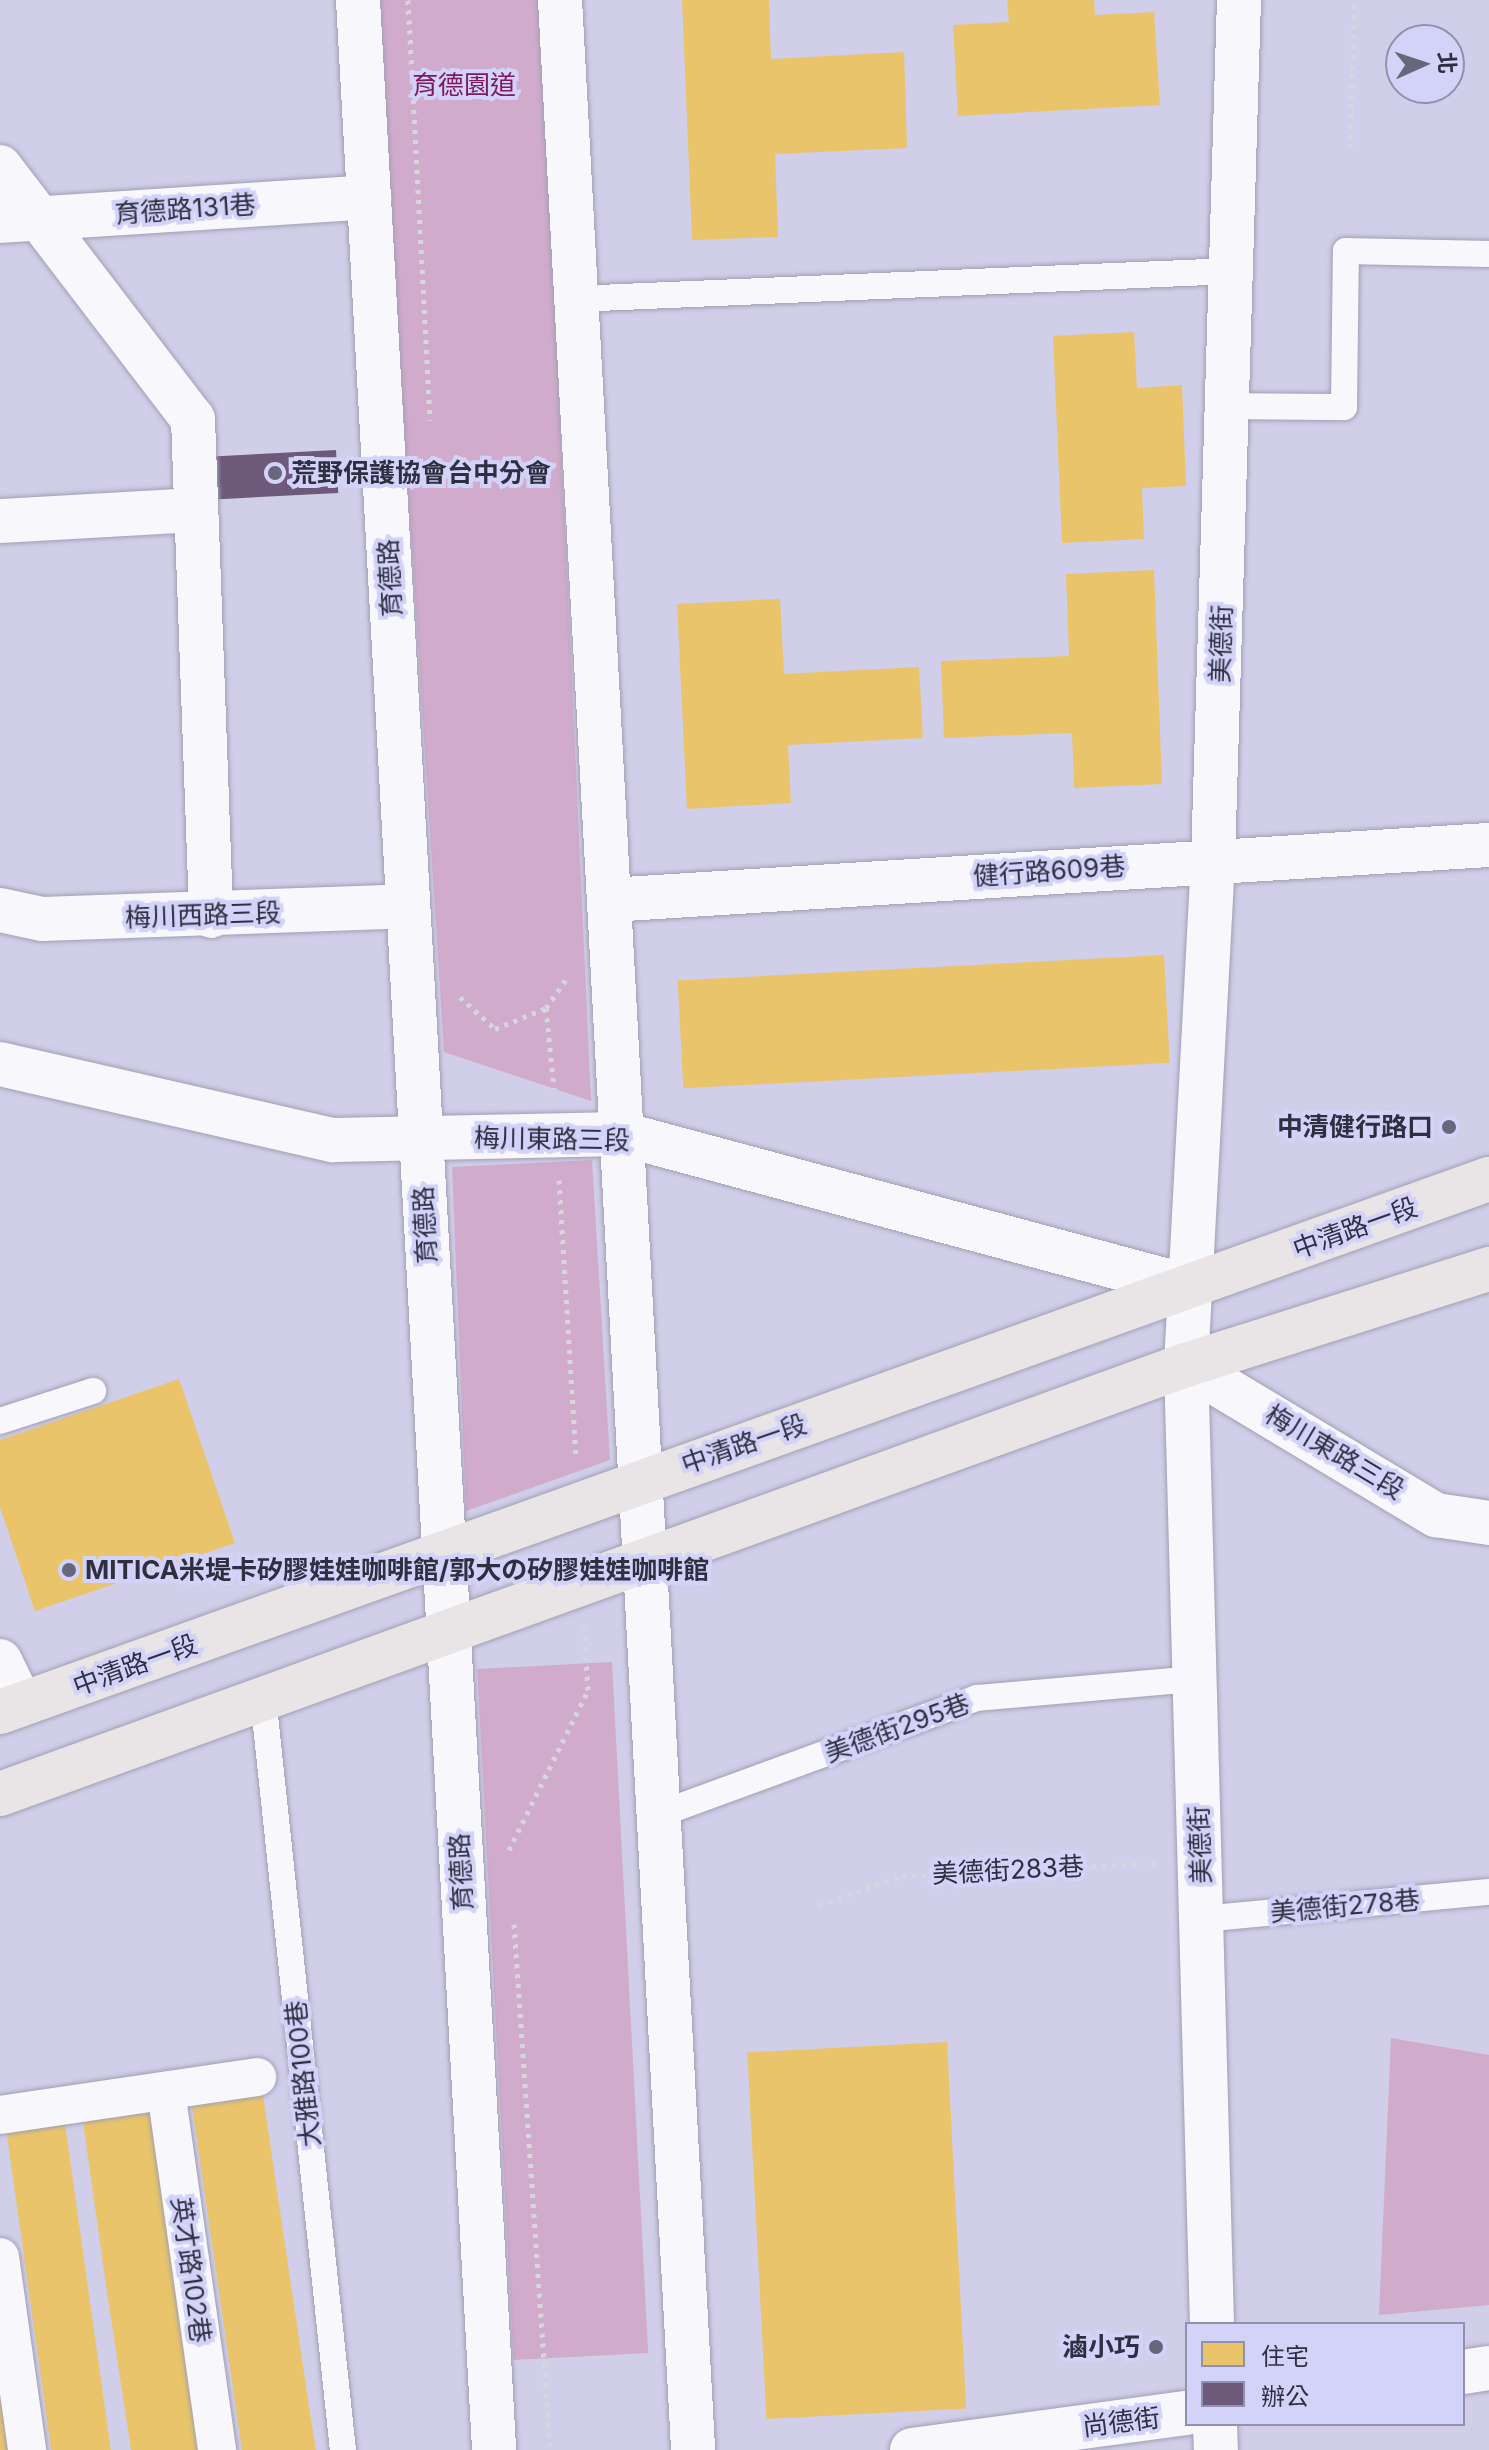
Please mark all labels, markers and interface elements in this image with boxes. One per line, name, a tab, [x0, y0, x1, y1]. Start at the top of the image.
north arrow	[1385, 24, 1465, 104]
text: 北	[1433, 51, 1461, 75]
park label: 育德園道	[412, 69, 516, 101]
street label: 育德路131巷	[113, 189, 257, 229]
place label: 荒野保護協會台中分會	[291, 457, 551, 489]
marker: 荒野保護協會台中分會	[266, 464, 284, 482]
street label: 育德路	[372, 538, 408, 618]
street label: 美德街	[1204, 604, 1238, 684]
street label: 健行路609巷	[972, 850, 1126, 892]
street label: 梅川西路三段	[125, 897, 281, 933]
place label: 中清健行路口	[1277, 1111, 1433, 1143]
marker: 中清健行路口	[1440, 1118, 1458, 1136]
street label: 梅川東路三段	[474, 1122, 630, 1156]
street label: 育德路	[407, 1185, 443, 1265]
street label: 中清路一段	[1289, 1191, 1421, 1265]
street label: 梅川東路三段	[1260, 1398, 1410, 1506]
street label: 中清路一段	[677, 1408, 811, 1480]
place label: MITICA米堤卡矽膠娃娃咖啡館/郭大の矽膠娃娃咖啡館	[85, 1554, 709, 1586]
marker: MITICA米堤卡矽膠娃娃咖啡館/郭大の矽膠娃娃咖啡館	[60, 1561, 78, 1579]
street label: 中清路一段	[69, 1628, 201, 1702]
street label: 美德街295巷	[820, 1687, 974, 1769]
street label: 美德街	[1183, 1805, 1217, 1885]
street label: 育德路	[443, 1832, 479, 1912]
street label: 美德街283巷	[931, 1850, 1085, 1890]
street label: 美德街278巷	[1269, 1884, 1421, 1928]
street label: 大雅路100巷	[280, 1999, 326, 2149]
street label: 英才路102巷	[165, 2195, 217, 2345]
legend	[1185, 2322, 1465, 2426]
place label: 滷小巧	[1062, 2331, 1140, 2363]
marker: 滷小巧	[1147, 2338, 1165, 2356]
text: 住宅	[1261, 2342, 1309, 2371]
text: 辦公	[1261, 2382, 1309, 2411]
street label: 尚德街	[1080, 2402, 1162, 2442]

